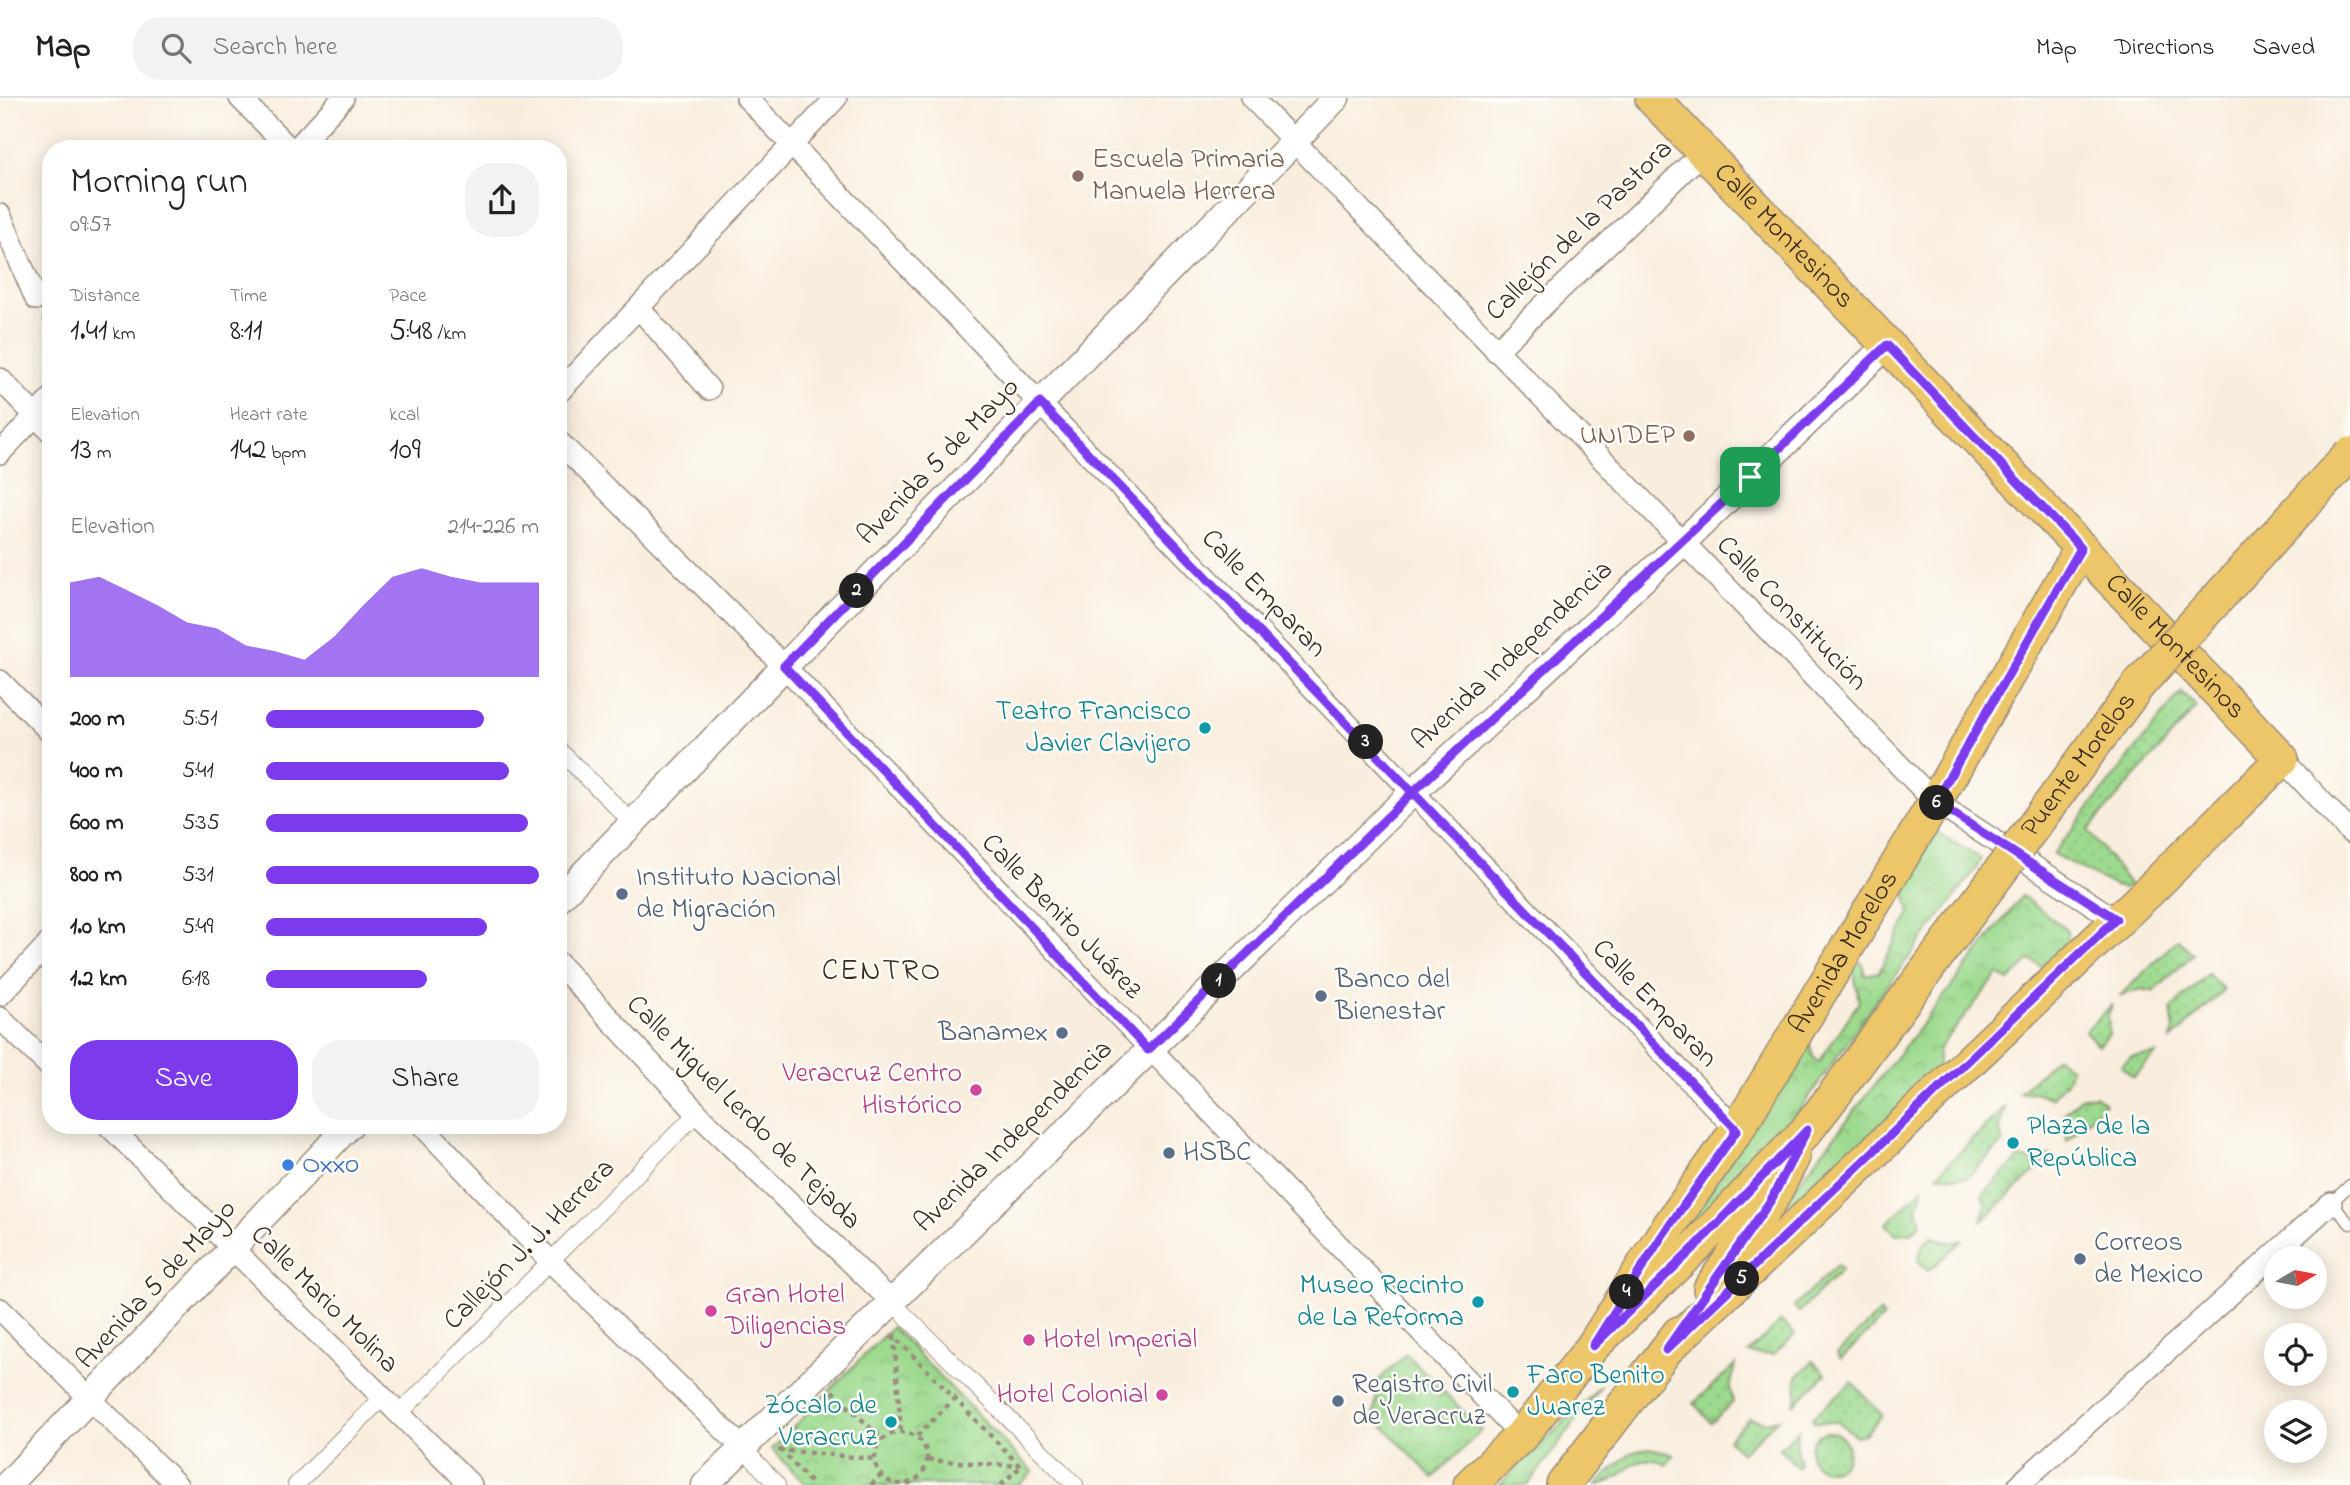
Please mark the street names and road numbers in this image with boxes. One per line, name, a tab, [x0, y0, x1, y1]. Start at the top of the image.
street label: Callejón de la Pastora	[1477, 130, 1683, 332]
street label: Calle Montesinos	[1704, 154, 1864, 319]
street label: Avenida 5 de Mayo	[848, 369, 1030, 555]
street label: Calle Emparan	[1191, 520, 1335, 668]
street label: Calle Constitución	[1706, 527, 1876, 701]
street label: Avenida Independencia	[1403, 551, 1623, 761]
street label: Calle Montesinos	[2095, 564, 2255, 729]
street label: Puente Morelos	[2011, 684, 2147, 846]
street label: Calle Benito Juárez	[971, 825, 1151, 1010]
street label: Avenida Morelos	[1779, 863, 1909, 1042]
street label: Calle Emparan	[1582, 930, 1726, 1078]
street label: Calle Miguel Lerdo de Tejada	[616, 986, 870, 1240]
street label: Avenida Independencia	[905, 1031, 1123, 1243]
street label: Callejón J. J. Herrera	[435, 1150, 625, 1340]
street label: Avenida 5 de Mayo	[67, 1191, 247, 1379]
street label: Calle Mario Molina	[240, 1216, 408, 1384]

